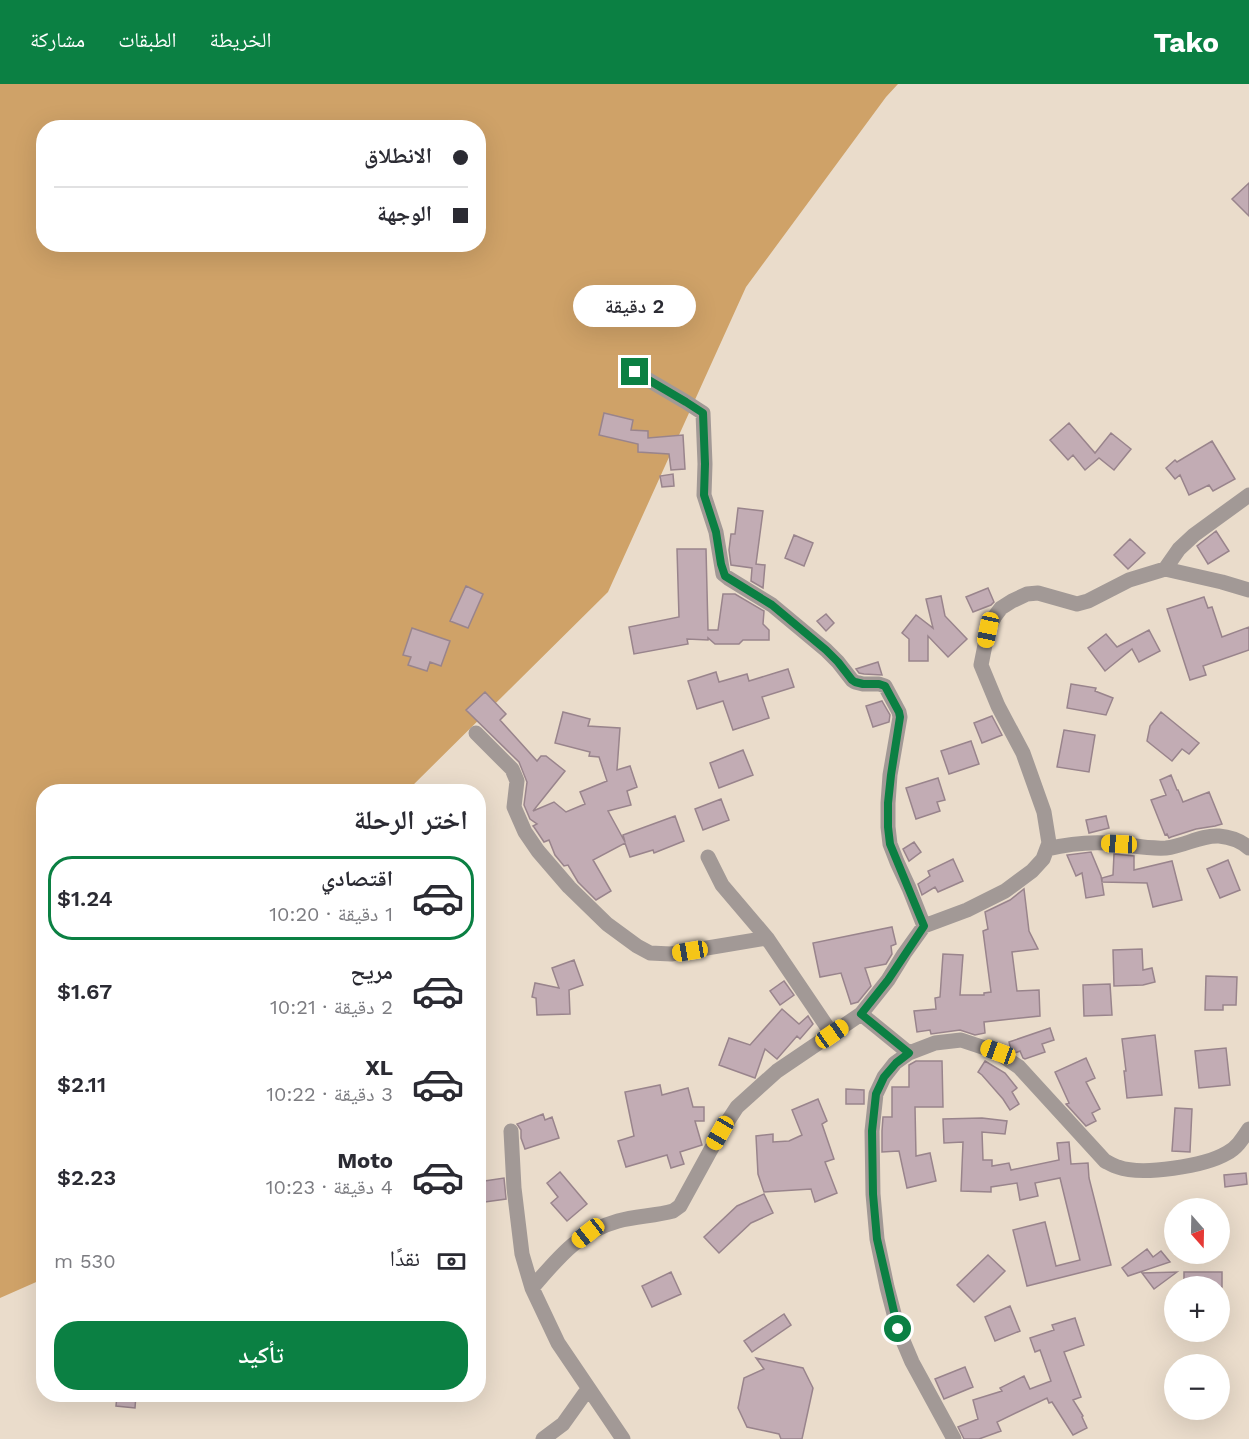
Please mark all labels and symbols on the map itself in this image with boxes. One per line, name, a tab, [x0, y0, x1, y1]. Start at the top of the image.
callout: 2 دقيقة	[574, 285, 696, 327]
route end	[621, 358, 648, 385]
car	[975, 611, 1001, 649]
car	[1101, 834, 1137, 854]
car	[671, 939, 709, 963]
car	[812, 1016, 852, 1052]
car	[978, 1037, 1018, 1067]
car	[703, 1113, 737, 1153]
north arrow	[1164, 1198, 1230, 1264]
car	[568, 1215, 608, 1251]
route start	[884, 1315, 911, 1342]

